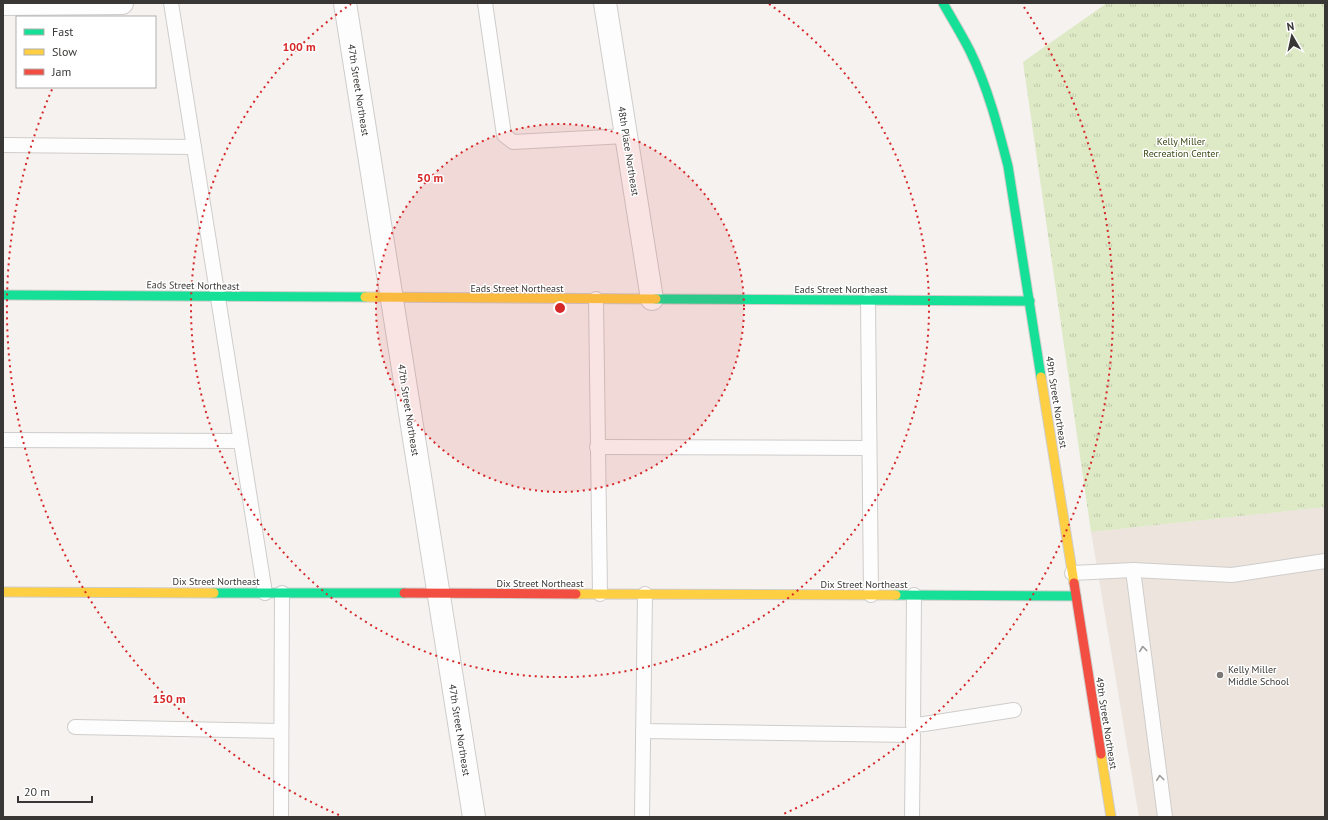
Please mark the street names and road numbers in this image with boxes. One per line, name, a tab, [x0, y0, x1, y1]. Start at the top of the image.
street label: 47th Street Northeast	[345, 43, 372, 137]
street label: 48th Place Northeast	[615, 105, 642, 197]
street label: Eads Street Northeast	[146, 278, 240, 293]
street label: Eads Street Northeast	[470, 282, 564, 295]
street label: Eads Street Northeast	[794, 283, 888, 296]
street label: 49th Street Northeast	[1043, 355, 1070, 450]
street label: 47th Street Northeast	[395, 363, 422, 457]
street label: Dix Street Northeast	[172, 575, 260, 588]
street label: Dix Street Northeast	[496, 577, 584, 590]
street label: Dix Street Northeast	[820, 578, 908, 591]
street label: 49th Street Northeast	[1093, 676, 1120, 771]
street label: 47th Street Northeast	[446, 683, 473, 777]

